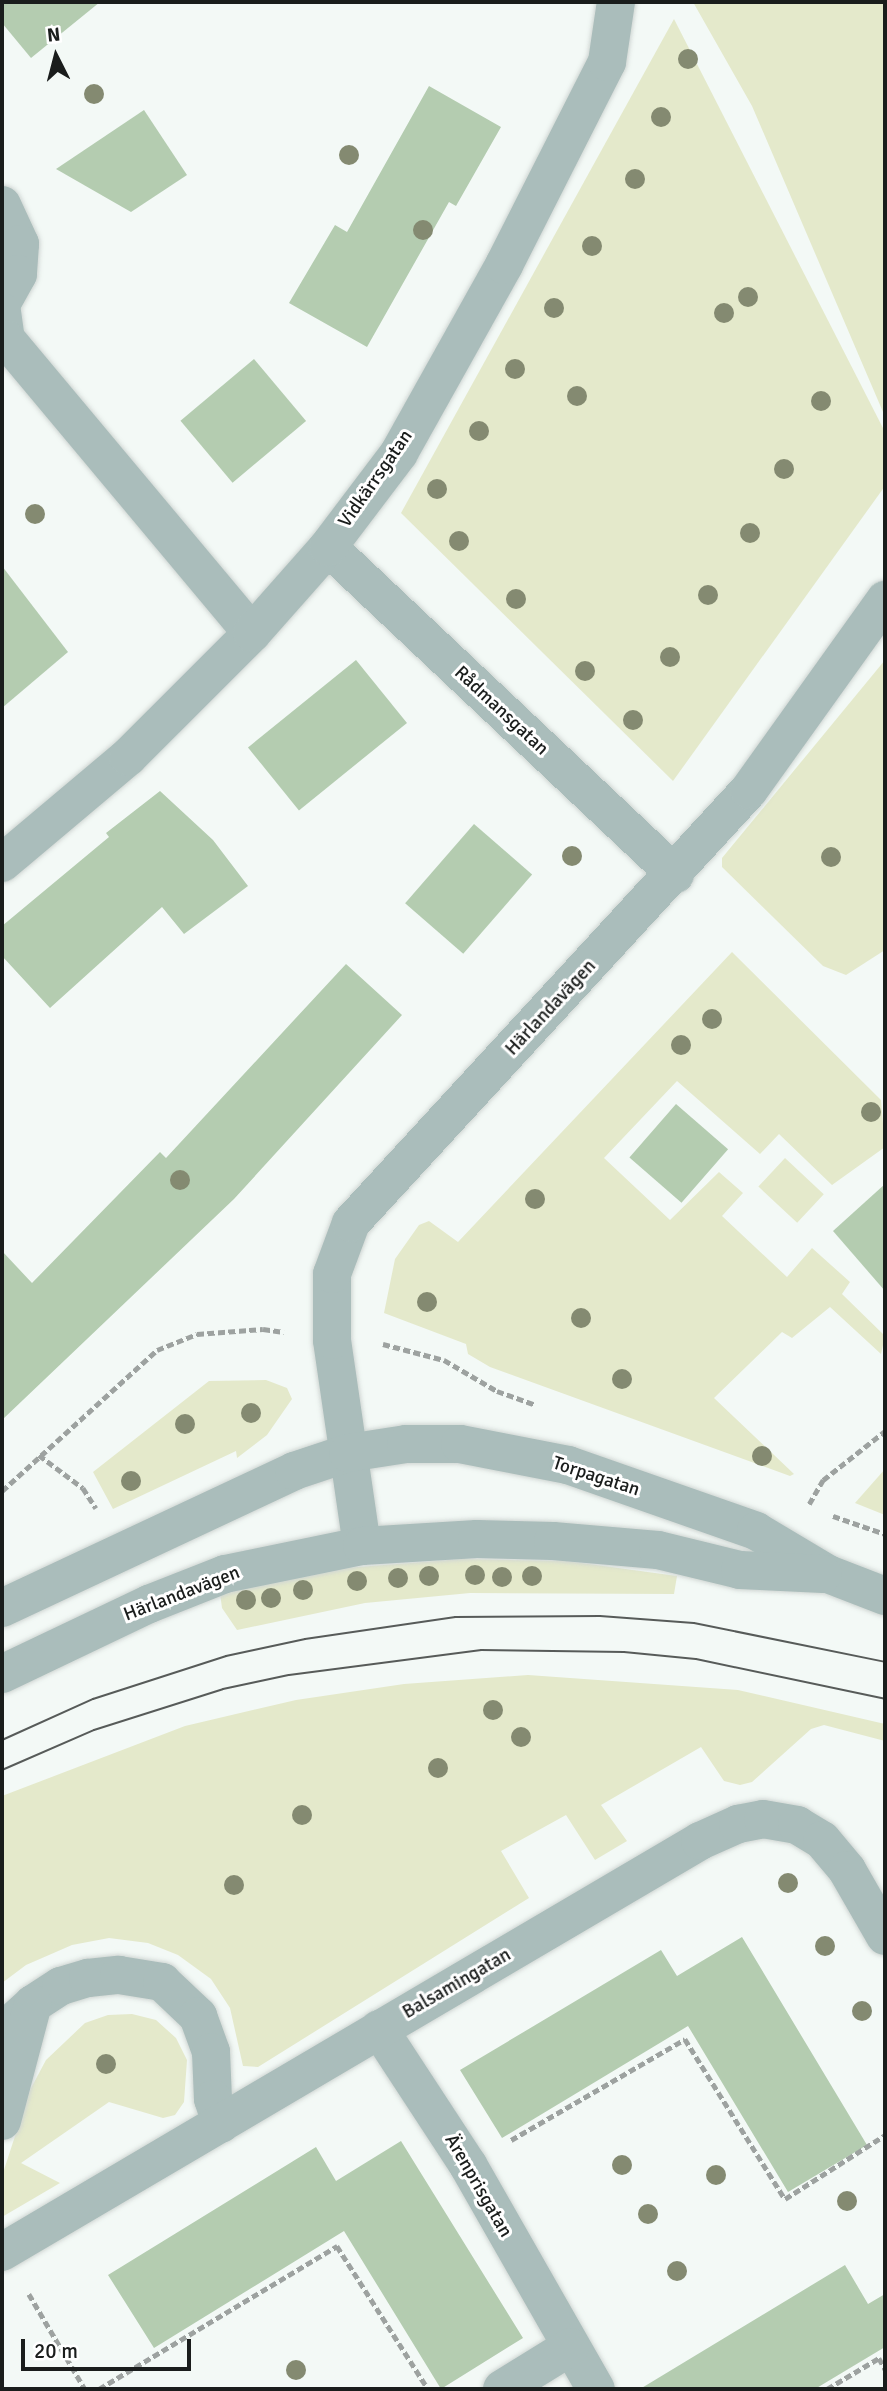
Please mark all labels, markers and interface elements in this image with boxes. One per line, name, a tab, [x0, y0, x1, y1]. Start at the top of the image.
north arrow	[21, 21, 91, 91]
text: N	[46, 22, 62, 48]
street label: Vidkärrsgatan	[334, 426, 418, 532]
street label: Rådmansgatan	[449, 662, 553, 760]
street label: Härlandavägen	[501, 955, 601, 1061]
street label: Torpagatan	[550, 1452, 642, 1502]
street label: Härlandavägen	[121, 1561, 243, 1627]
street label: Balsamingatan	[399, 1944, 515, 2024]
street label: Ärenprisgatan	[439, 2130, 517, 2242]
scale bar	[24, 2324, 194, 2368]
text: 20 m	[34, 2338, 78, 2364]

